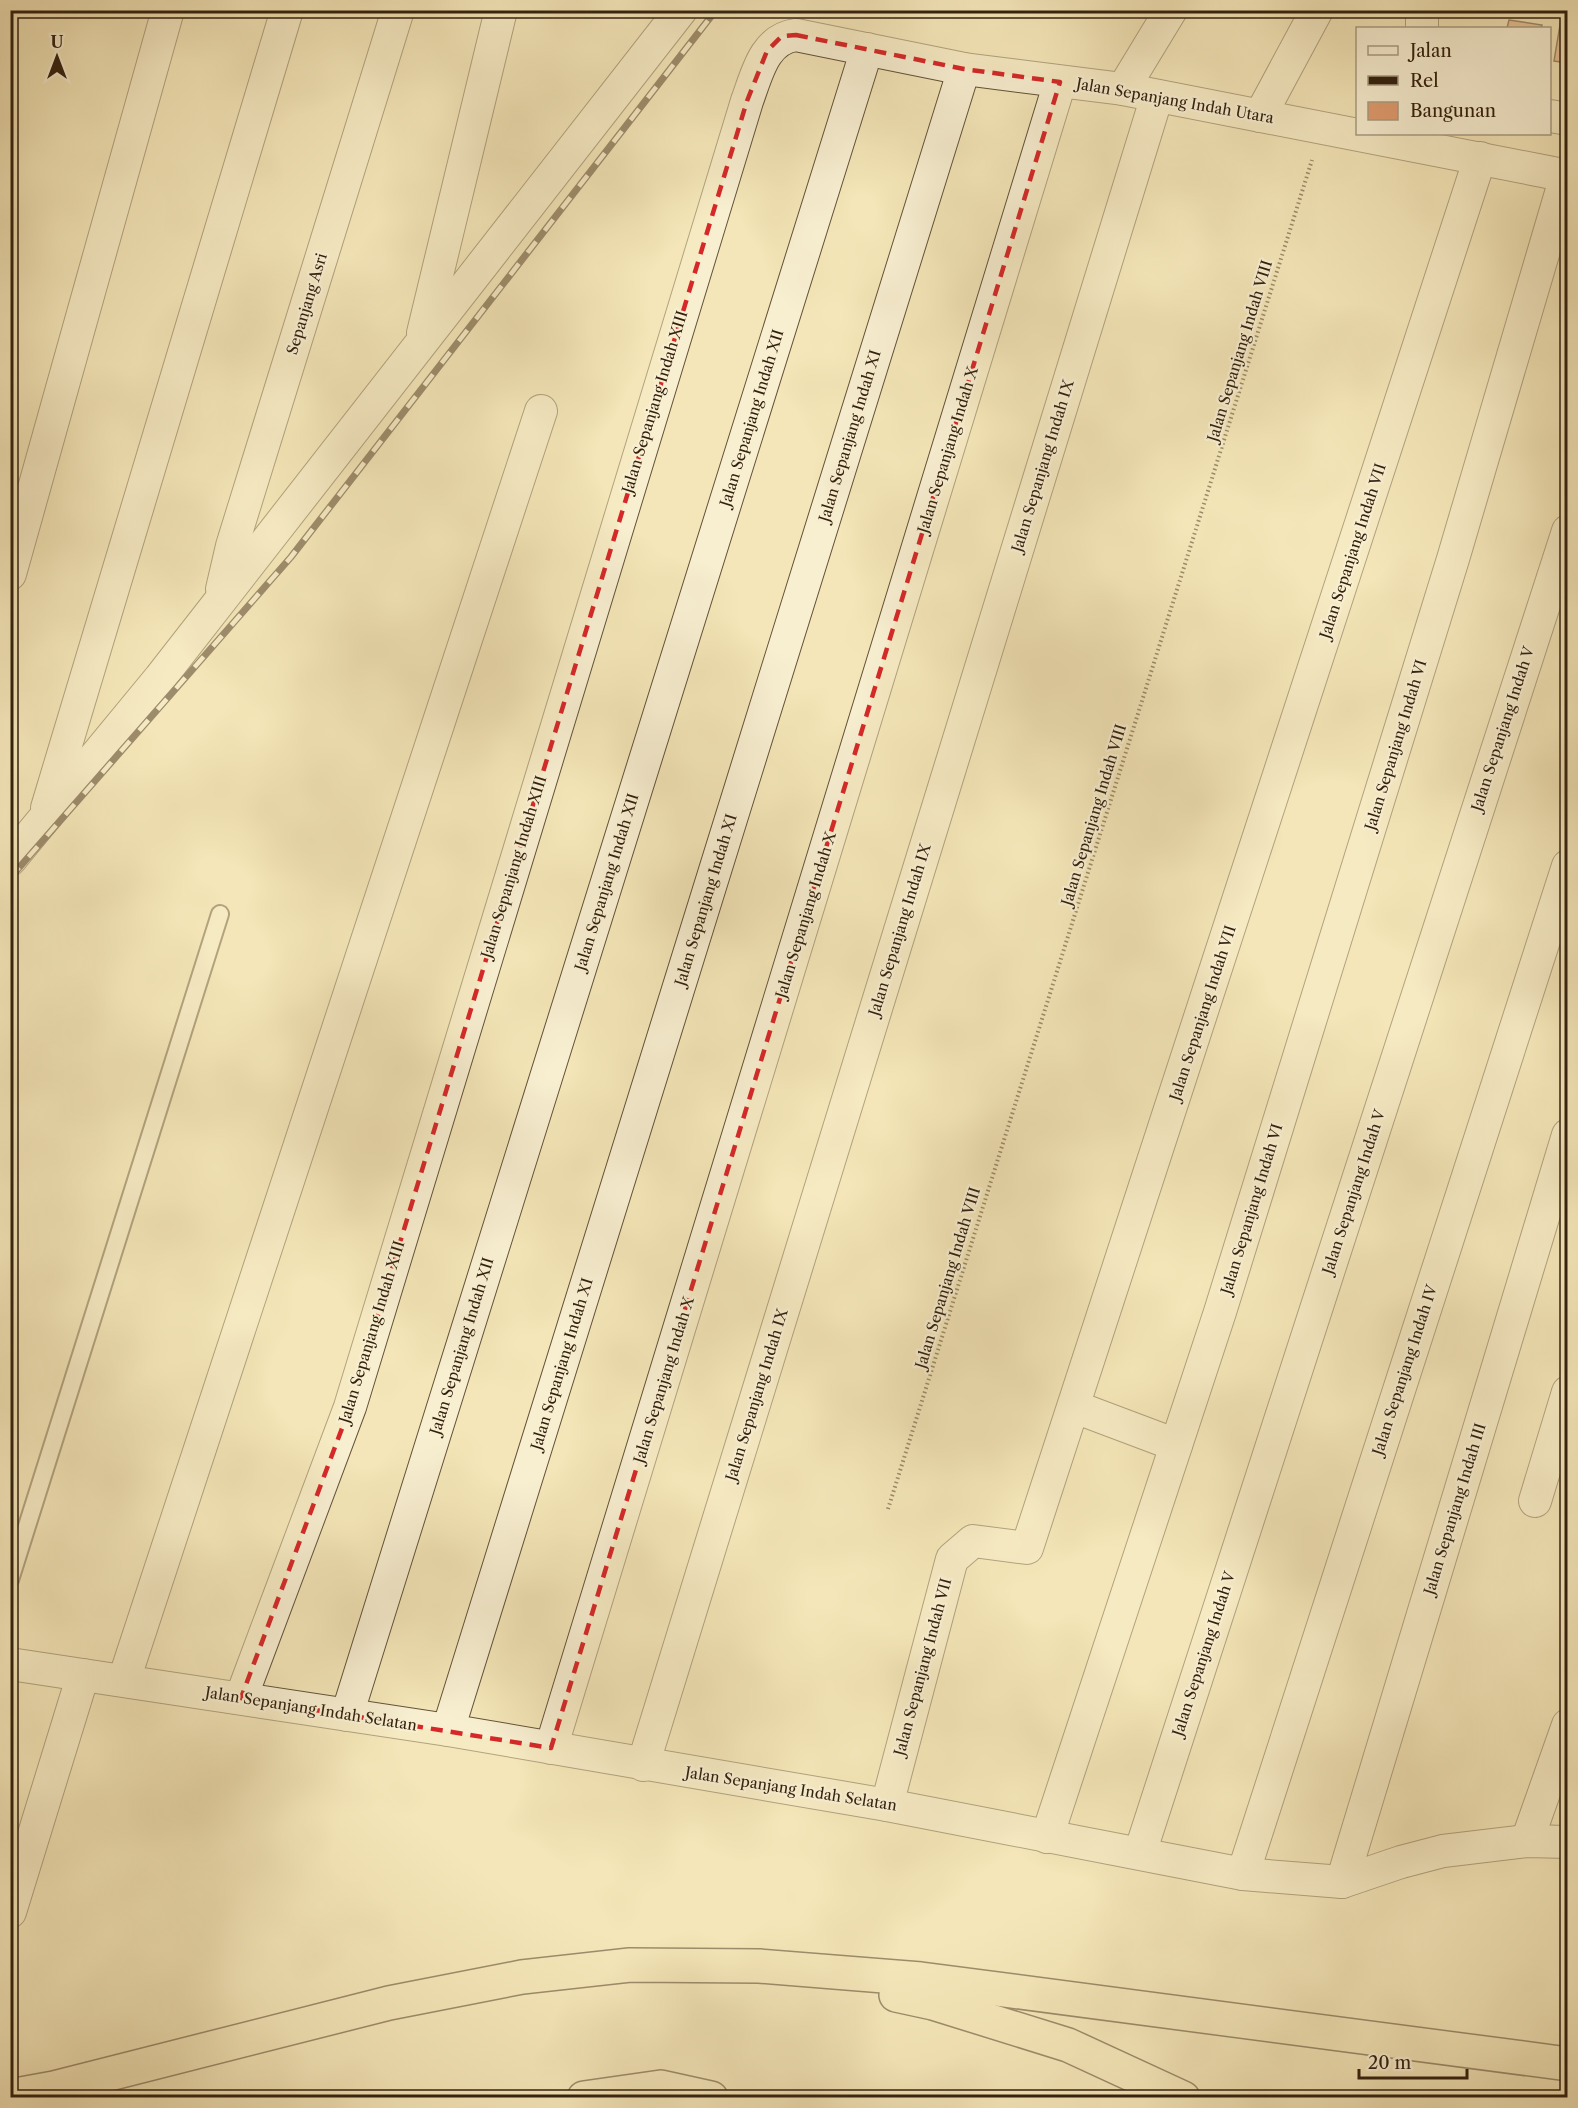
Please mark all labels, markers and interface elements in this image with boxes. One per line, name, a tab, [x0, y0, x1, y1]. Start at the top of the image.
north arrow	[27, 27, 87, 87]
legend	[1356, 27, 1551, 135]
text: U	[51, 32, 64, 52]
text: Jalan	[1407, 40, 1452, 62]
text: Rel	[1410, 70, 1439, 92]
street label: Jalan Sepanjang Indah Utara	[1073, 73, 1275, 127]
text: Bangunan	[1410, 100, 1496, 122]
street label: Sepanjang Asri	[282, 250, 331, 357]
street label: Jalan Sepanjang Indah VIII	[1202, 258, 1276, 446]
street label: Jalan Sepanjang Indah XIII	[617, 308, 691, 497]
street label: Jalan Sepanjang Indah XII	[715, 327, 788, 511]
street label: Jalan Sepanjang Indah XI	[814, 348, 885, 526]
street label: Jalan Sepanjang Indah X	[913, 364, 982, 537]
street label: Jalan Sepanjang Indah IX	[1007, 377, 1078, 556]
street label: Jalan Sepanjang Indah VII	[1315, 461, 1390, 643]
street label: Jalan Sepanjang Indah V	[1466, 643, 1538, 815]
street label: Jalan Sepanjang Indah VI	[1360, 657, 1431, 834]
street label: Jalan Sepanjang Indah VIII	[1056, 722, 1130, 910]
street label: Jalan Sepanjang Indah XIII	[476, 773, 550, 962]
street label: Jalan Sepanjang Indah XII	[570, 791, 643, 975]
street label: Jalan Sepanjang Indah XI	[670, 812, 741, 990]
street label: Jalan Sepanjang Indah X	[771, 829, 840, 1002]
street label: Jalan Sepanjang Indah IX	[864, 841, 935, 1020]
street label: Jalan Sepanjang Indah VII	[1165, 923, 1240, 1105]
street label: Jalan Sepanjang Indah V	[1317, 1106, 1389, 1278]
street label: Jalan Sepanjang Indah VI	[1216, 1121, 1287, 1298]
street label: Jalan Sepanjang Indah VIII	[910, 1185, 984, 1373]
street label: Jalan Sepanjang Indah XIII	[334, 1238, 408, 1427]
street label: Jalan Sepanjang Indah XII	[425, 1255, 498, 1439]
street label: Jalan Sepanjang Indah XI	[526, 1276, 597, 1454]
street label: Jalan Sepanjang Indah IV	[1367, 1281, 1441, 1459]
street label: Jalan Sepanjang Indah X	[629, 1294, 698, 1467]
street label: Jalan Sepanjang Indah IX	[721, 1306, 792, 1485]
street label: Jalan Sepanjang Indah III	[1419, 1421, 1490, 1599]
street label: Jalan Sepanjang Indah V	[1167, 1568, 1239, 1740]
street label: Jalan Sepanjang Indah VII	[889, 1576, 955, 1760]
street label: Jalan Sepanjang Indah Selatan	[202, 1682, 419, 1735]
street label: Jalan Sepanjang Indah Selatan	[682, 1762, 899, 1815]
scale bar	[1359, 2042, 1467, 2080]
text: 20 m	[1368, 2052, 1412, 2074]

